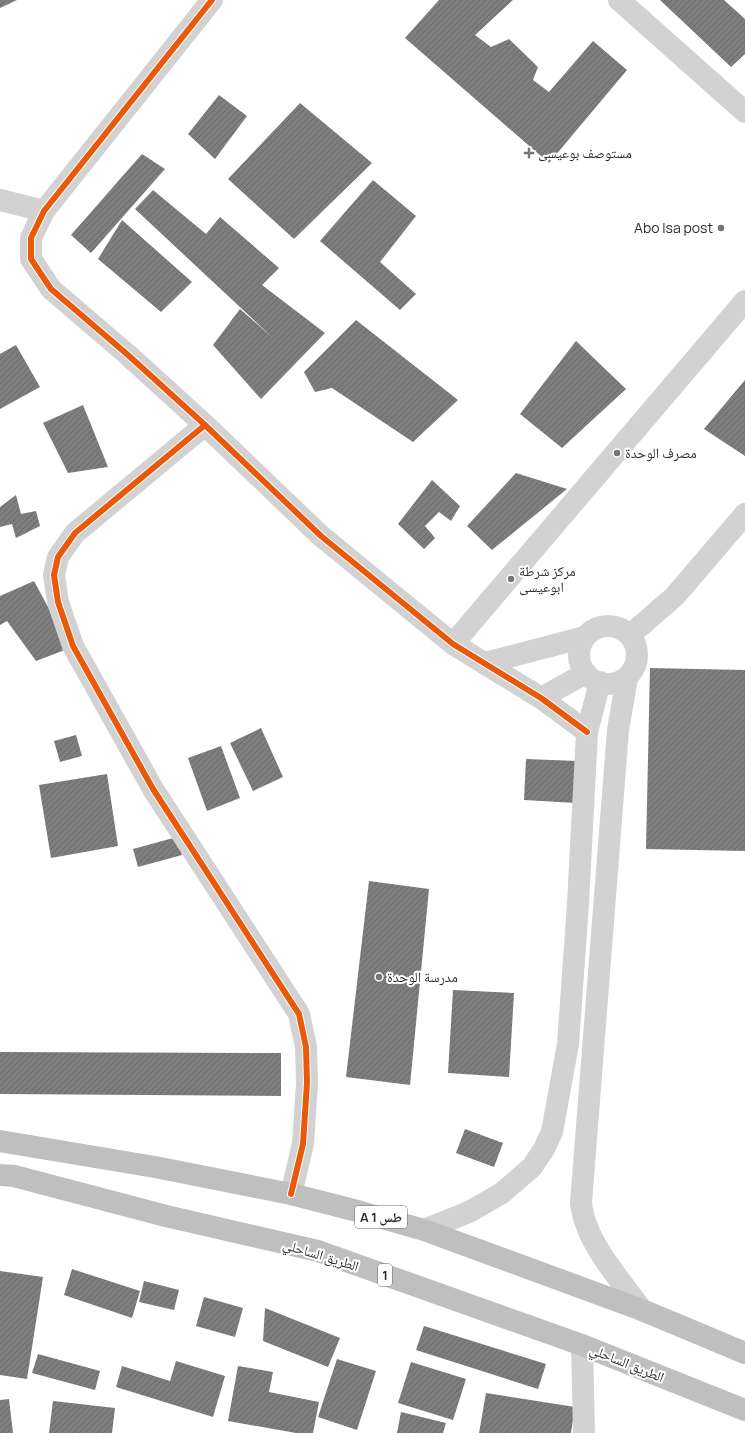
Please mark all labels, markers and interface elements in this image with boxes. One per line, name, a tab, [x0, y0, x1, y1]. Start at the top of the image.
place label: مستوصف بوعيسى	[538, 143, 632, 162]
marker: مستوصف بوعيسى	[523, 147, 535, 159]
place label: Abo Isa post	[634, 218, 713, 237]
marker: Abo Isa post	[716, 223, 726, 233]
place label: مصرف الوحدة	[625, 443, 697, 462]
marker: مصرف الوحدة	[612, 448, 622, 458]
place label: مركز شرطة ابوعيسى	[519, 561, 576, 596]
marker: مركز شرطة ابوعيسى	[506, 574, 516, 584]
place label: مدرسة الوحدة	[387, 967, 458, 986]
marker: مدرسة الوحدة	[374, 972, 384, 982]
road number: A 1 طس	[355, 1206, 407, 1228]
street label: الطريق الساحلي	[280, 1234, 361, 1278]
road number: 1	[378, 1264, 392, 1286]
street label: الطريق الساحلي	[586, 1339, 667, 1388]

